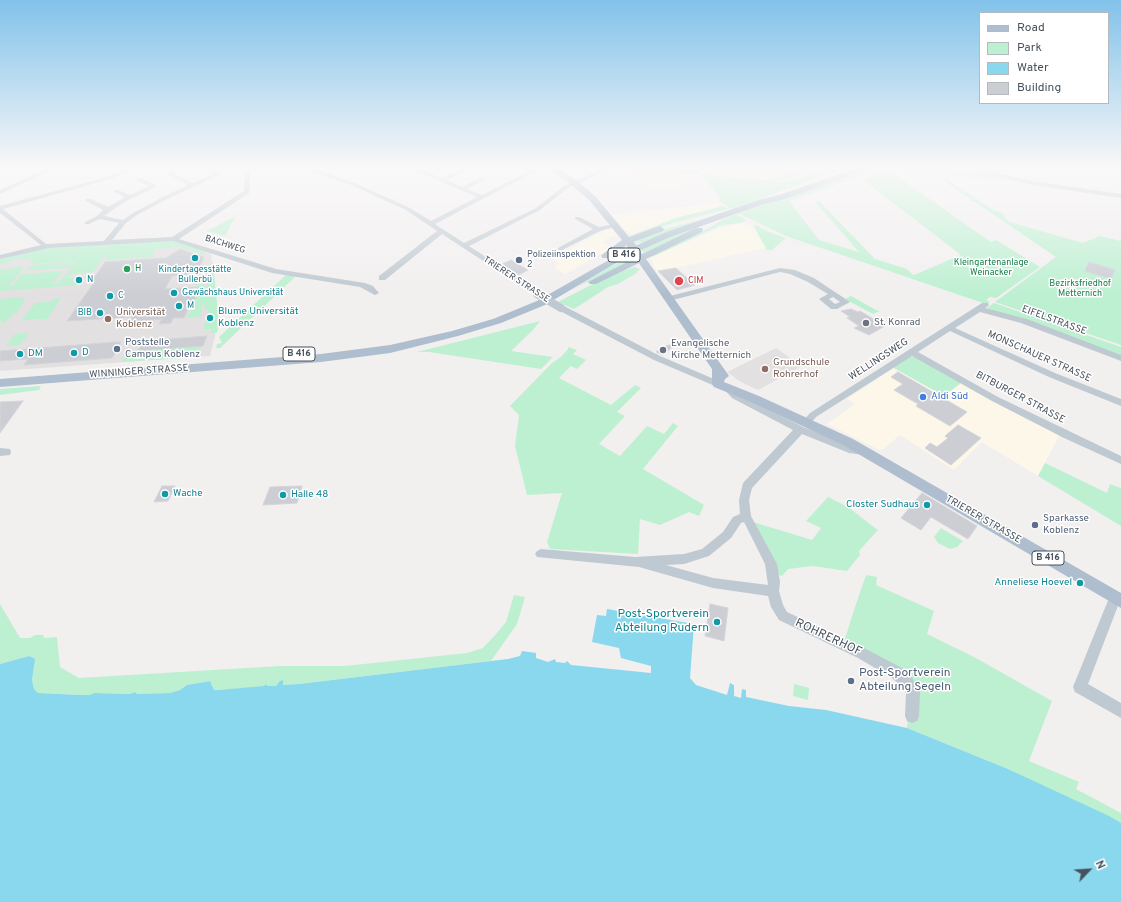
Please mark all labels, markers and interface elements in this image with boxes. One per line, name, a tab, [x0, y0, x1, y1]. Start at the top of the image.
legend	[979, 12, 1109, 104]
text: Road	[1017, 20, 1045, 36]
text: Park	[1017, 40, 1042, 56]
text: Water	[1017, 60, 1049, 76]
text: Building	[1017, 80, 1061, 96]
street label: BACHWEG	[203, 233, 247, 257]
road number: B 416	[608, 248, 640, 262]
place label: Polizeiinspektion 2	[527, 250, 596, 271]
marker: Kindertagesstätte Bullerbü	[190, 253, 200, 263]
street label: TRIERER STRASSE	[481, 255, 551, 305]
marker: Polizeiinspektion 2	[514, 255, 524, 265]
park label: Kleingartenanlage Weinacker	[954, 258, 1028, 279]
marker: H	[122, 264, 132, 274]
place label: H	[135, 264, 141, 274]
place label: Kindertagesstätte Bullerbü	[159, 265, 231, 286]
marker: N	[74, 275, 84, 285]
place label: N	[87, 275, 93, 285]
marker: CIM	[673, 275, 685, 287]
place label: CIM	[688, 276, 703, 286]
park label: Bezirksfriedhof Metternich	[1049, 279, 1111, 300]
marker: Gewächshaus Universität	[169, 288, 179, 298]
place label: Gewächshaus Universität	[182, 288, 283, 298]
marker: C	[105, 291, 115, 301]
place label: C	[118, 291, 124, 301]
marker: M	[174, 301, 184, 311]
place label: M	[187, 301, 194, 311]
street label: EIFELSTRASSE	[1020, 304, 1088, 338]
place label: Blume Universität Koblenz	[218, 306, 299, 330]
place label: Universität Koblenz	[116, 307, 165, 330]
place label: BIB	[78, 308, 92, 318]
marker: BIB	[95, 308, 105, 318]
marker: Blume Universität Koblenz	[205, 313, 215, 323]
marker: Universität Koblenz	[103, 314, 113, 324]
place label: St. Konrad	[874, 317, 920, 329]
marker: St. Konrad	[861, 318, 871, 328]
street label: MONSCHAUER STRASSE	[985, 329, 1093, 385]
street label: WELLINGSWEG	[847, 336, 911, 384]
place label: Poststelle Campus Koblenz	[125, 337, 200, 360]
place label: Evangelische Kirche Metternich	[671, 338, 751, 362]
marker: Poststelle Campus Koblenz	[112, 344, 122, 354]
marker: Evangelische Kirche Metternich	[658, 345, 668, 355]
place label: D	[82, 347, 89, 359]
road number: B 416	[283, 347, 315, 361]
place label: DM	[28, 348, 43, 360]
marker: D	[69, 348, 79, 358]
marker: DM	[15, 349, 25, 359]
place label: Grundschule Rohrerhof	[773, 357, 830, 380]
street label: WINNINGER STRASSE	[89, 363, 189, 381]
marker: Grundschule Rohrerhof	[760, 364, 770, 374]
street label: BITBURGER STRASSE	[973, 369, 1067, 427]
place label: Aldi Süd	[931, 391, 968, 403]
marker: Aldi Süd	[918, 392, 928, 402]
place label: Wache	[173, 488, 203, 500]
marker: Wache	[160, 489, 170, 499]
place label: Halle 48	[291, 489, 328, 501]
marker: Halle 48	[278, 490, 288, 500]
street label: TRIERER STRASSE	[943, 493, 1023, 547]
place label: Closter Sudhaus	[846, 499, 919, 511]
marker: Closter Sudhaus	[922, 500, 932, 510]
place label: Sparkasse Koblenz	[1043, 513, 1089, 536]
marker: Sparkasse Koblenz	[1030, 520, 1040, 530]
road number: B 416	[1032, 551, 1064, 565]
place label: Anneliese Hoevel	[995, 577, 1072, 589]
marker: Anneliese Hoevel	[1075, 578, 1085, 588]
place label: Post-Sportverein Abteilung Rudern	[615, 608, 709, 636]
street label: ROHRERHOF	[792, 616, 864, 660]
marker: Post-Sportverein Abteilung Rudern	[712, 617, 722, 627]
place label: Post-Sportverein Abteilung Segeln	[859, 667, 951, 695]
marker: Post-Sportverein Abteilung Segeln	[846, 676, 856, 686]
north arrow	[1069, 850, 1109, 890]
text: N	[1092, 858, 1108, 871]

